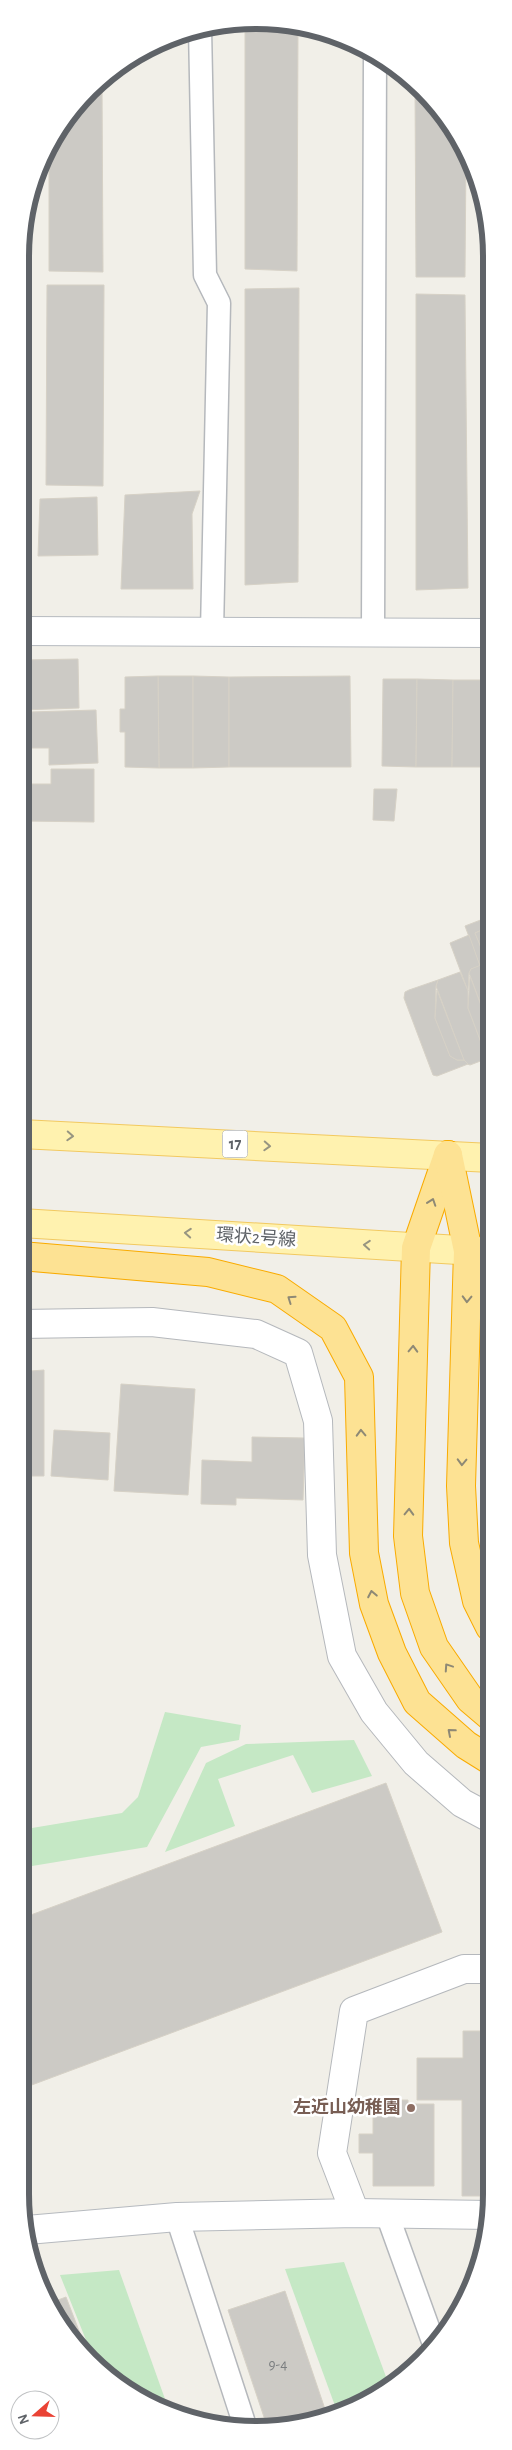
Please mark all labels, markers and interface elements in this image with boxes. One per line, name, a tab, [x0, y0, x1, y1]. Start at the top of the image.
road number: 17	[222, 1130, 248, 1158]
one-way arrow	[66, 1131, 74, 1142]
one-way arrow	[264, 1141, 271, 1151]
one-way arrow	[426, 1198, 436, 1206]
street label: 環状2号線	[215, 1224, 297, 1250]
one-way arrow	[183, 1228, 191, 1239]
one-way arrow	[363, 1239, 371, 1250]
one-way arrow	[287, 1296, 297, 1305]
one-way arrow	[461, 1296, 472, 1304]
one-way arrow	[408, 1345, 418, 1353]
one-way arrow	[356, 1428, 367, 1436]
one-way arrow	[457, 1458, 467, 1466]
one-way arrow	[404, 1508, 414, 1516]
one-way arrow	[367, 1590, 378, 1599]
one-way arrow	[445, 1663, 454, 1672]
one-way arrow	[448, 1729, 457, 1738]
place label: 左近山幼稚園	[293, 2097, 401, 2117]
marker: 左近山幼稚園	[405, 2102, 417, 2114]
house number: 9-4	[269, 2357, 287, 2372]
north arrow	[10, 2390, 60, 2440]
text: N	[15, 2412, 32, 2426]

